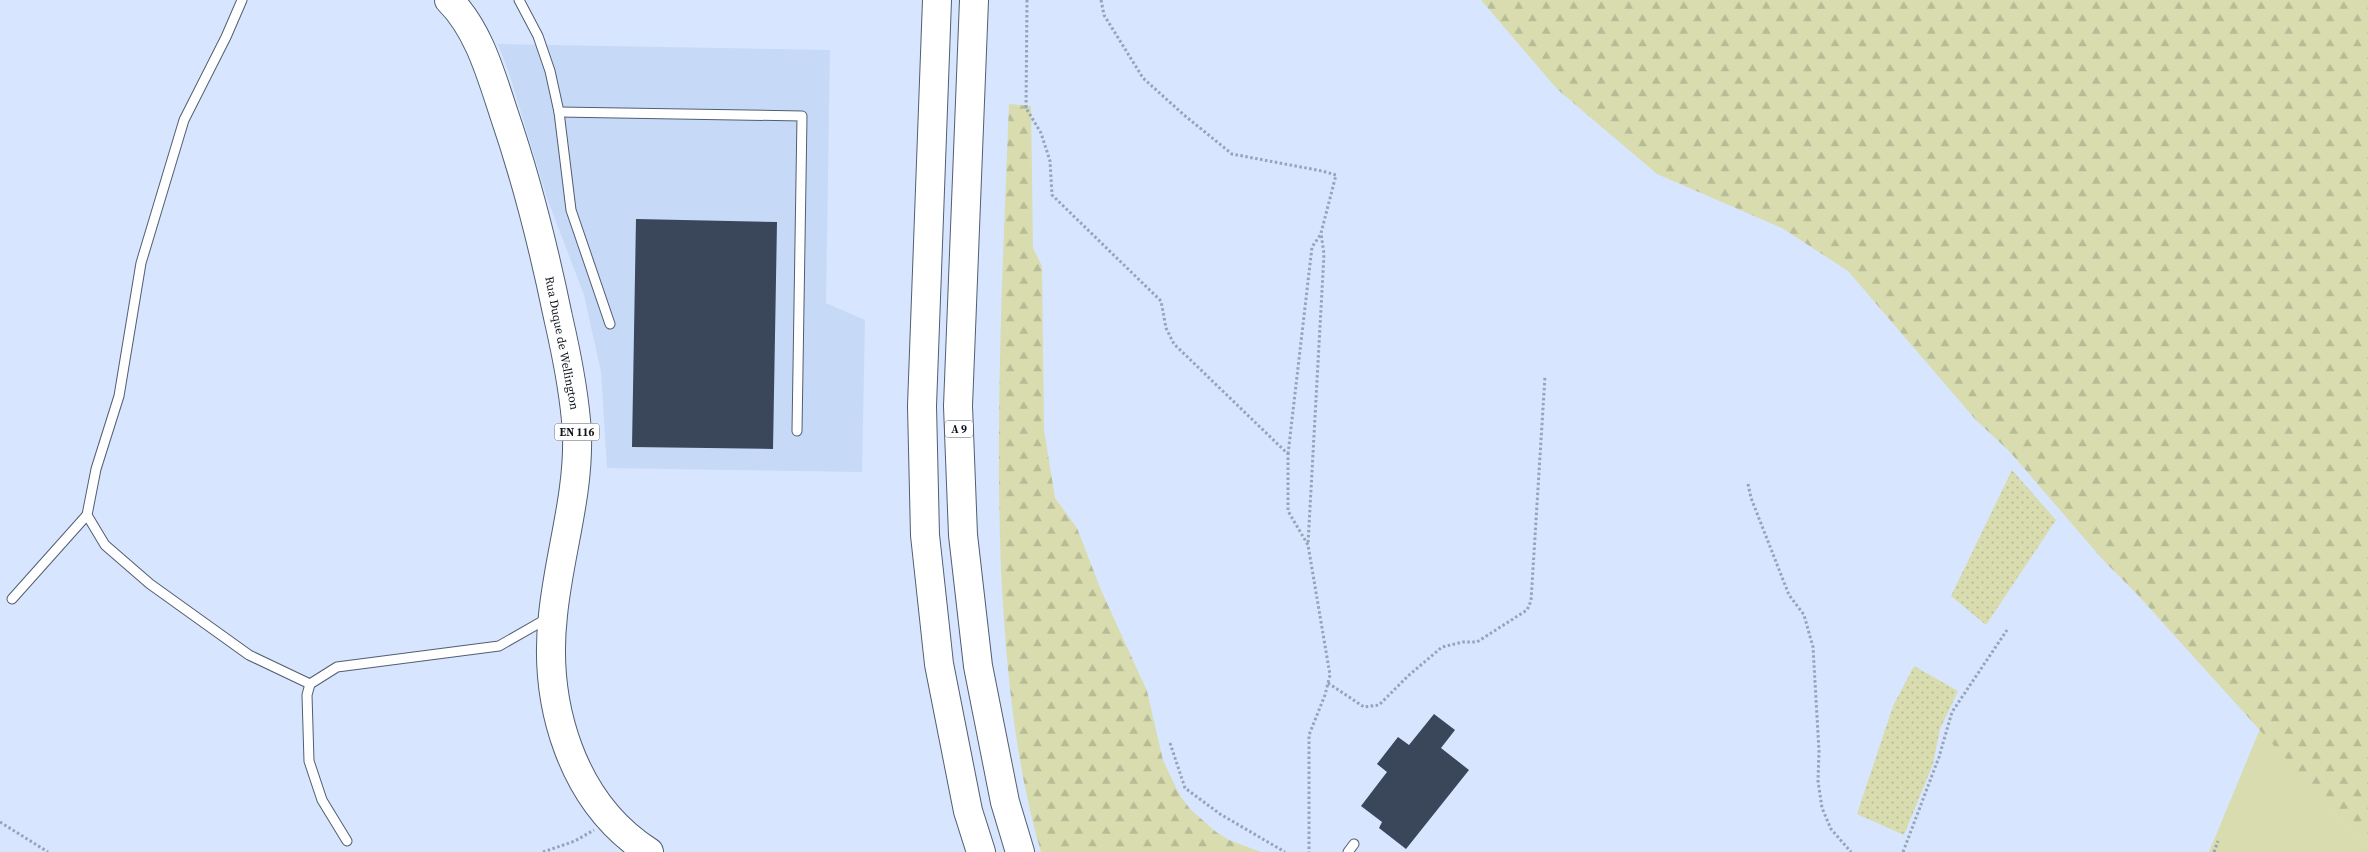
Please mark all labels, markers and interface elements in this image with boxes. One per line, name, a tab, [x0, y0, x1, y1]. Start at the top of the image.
street label: Rua Duque de Wellington	[541, 275, 583, 411]
road number: A 9	[945, 420, 973, 438]
road number: EN 116	[554, 424, 600, 441]

